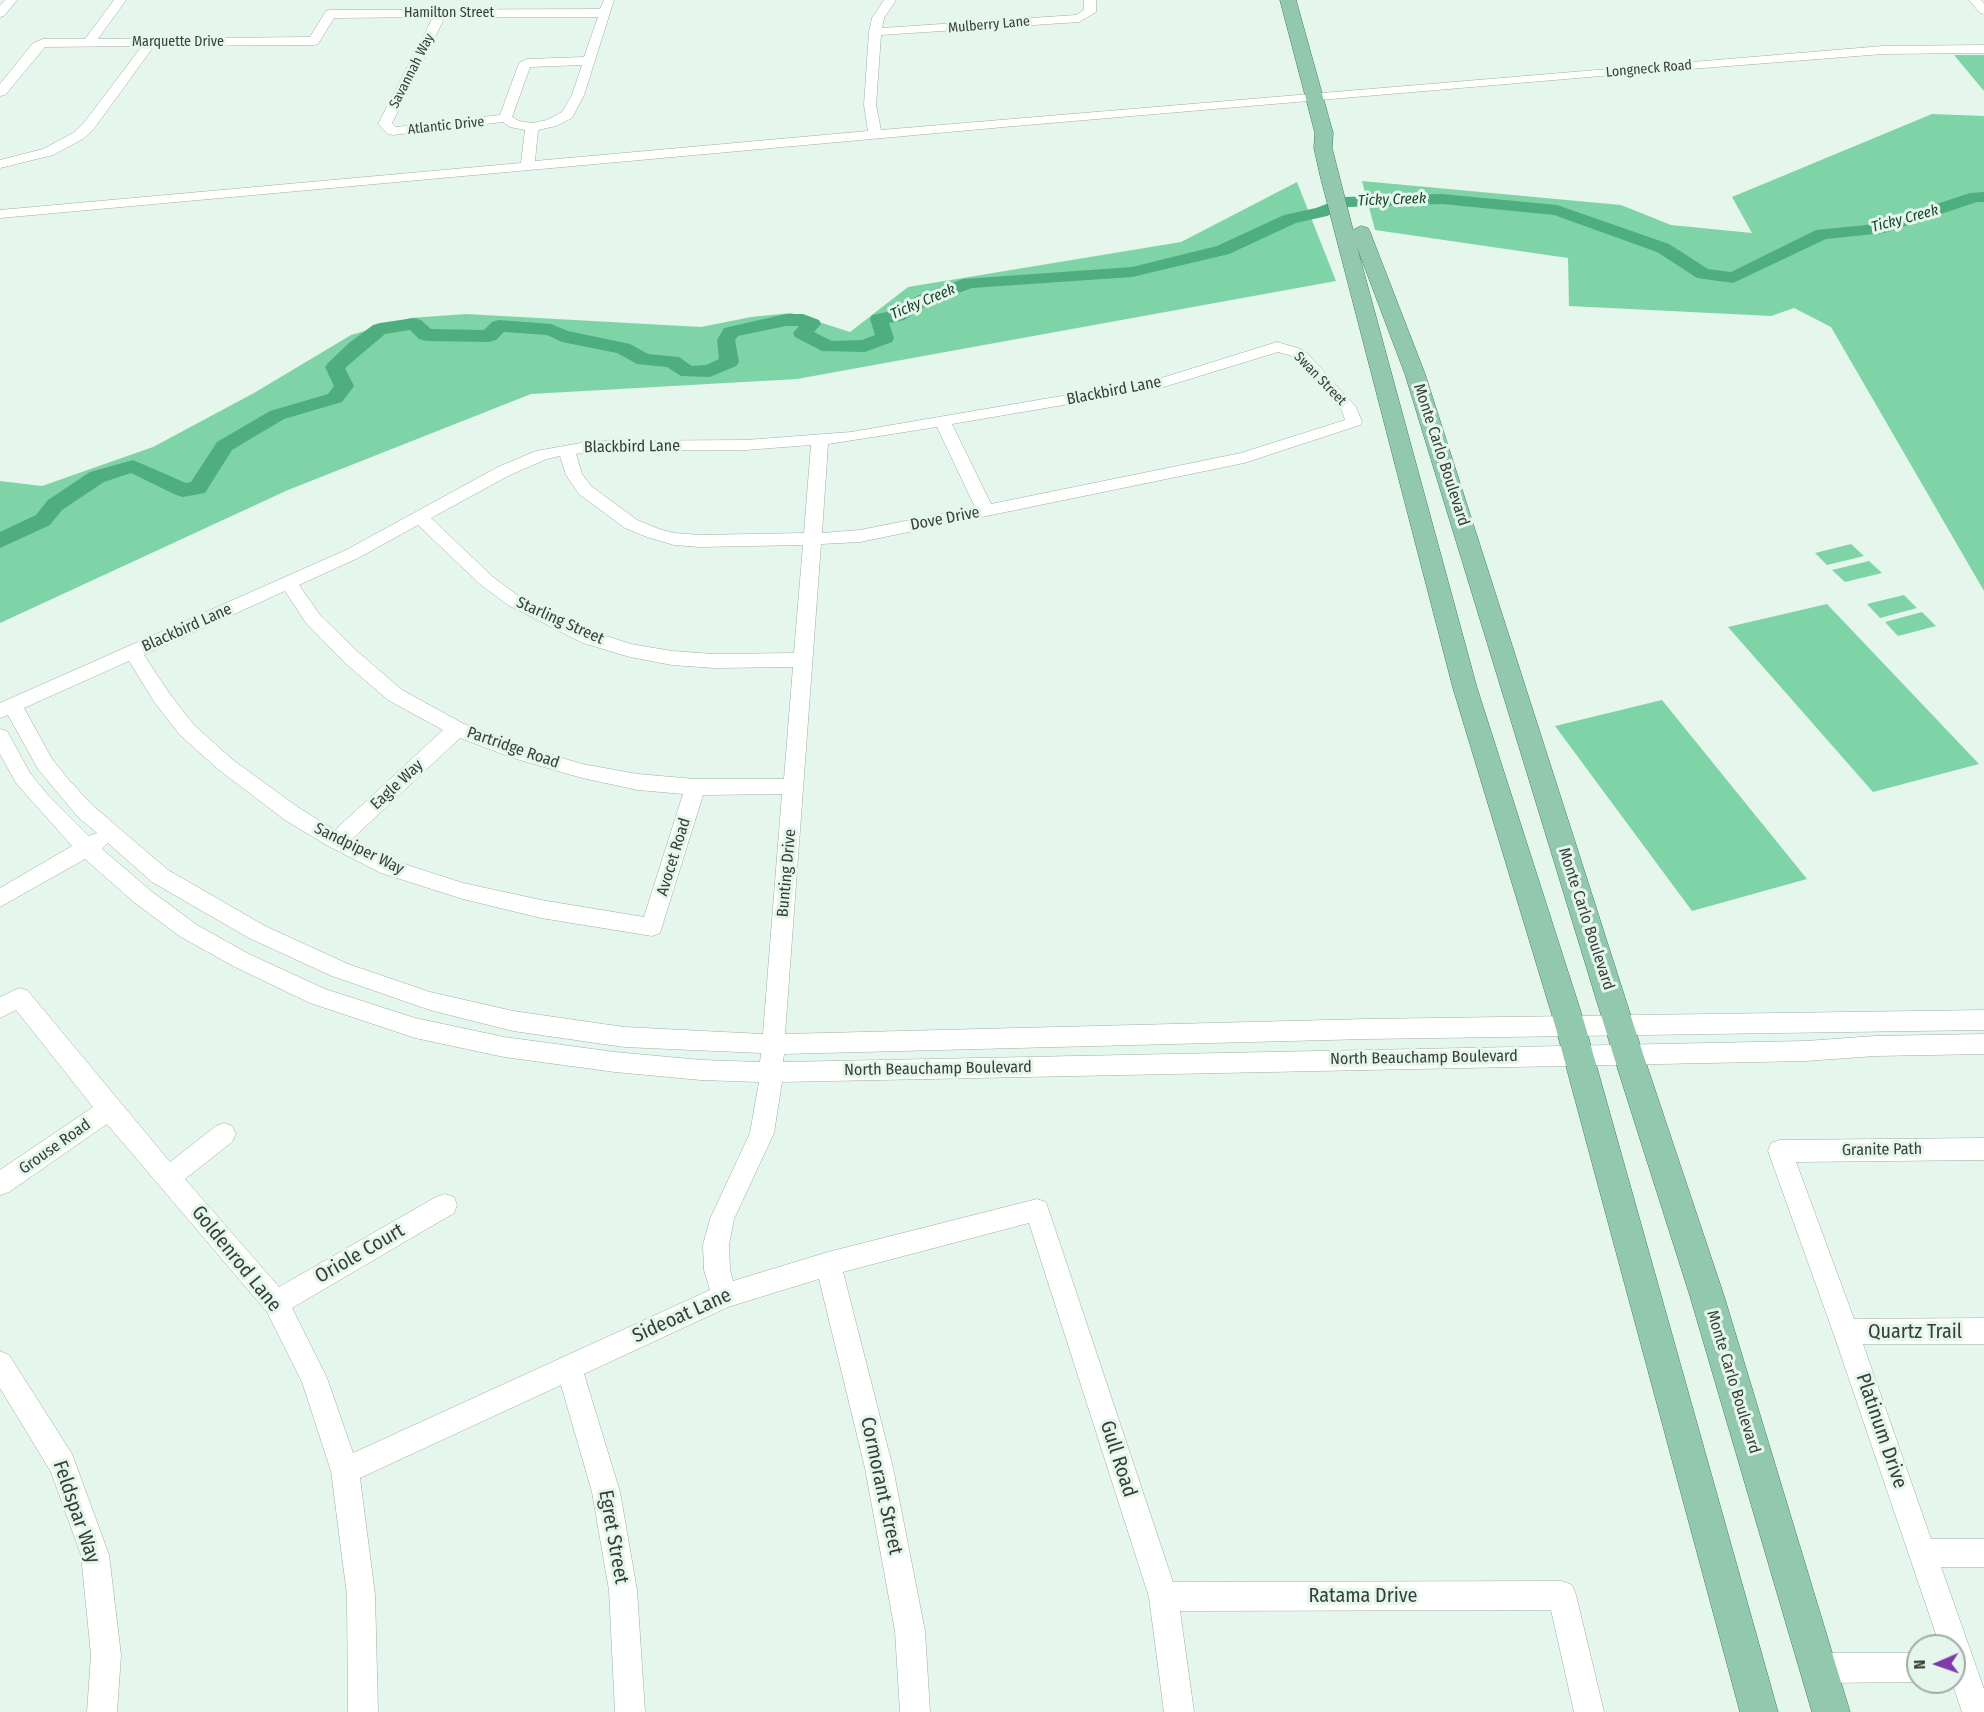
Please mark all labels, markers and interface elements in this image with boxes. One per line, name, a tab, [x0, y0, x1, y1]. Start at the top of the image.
street label: Hamilton Street	[404, 5, 494, 21]
street label: Mulberry Lane	[947, 13, 1031, 37]
street label: Savannah Way	[386, 31, 438, 111]
street label: Marquette Drive	[132, 34, 224, 50]
street label: Longneck Road	[1605, 57, 1693, 81]
street label: Atlantic Drive	[407, 114, 485, 138]
water label: Ticky Creek	[1358, 190, 1426, 210]
water label: Ticky Creek	[1870, 201, 1940, 237]
water label: Ticky Creek	[888, 280, 958, 324]
street label: Swan Street	[1290, 349, 1350, 409]
street label: Blackbird Lane	[1065, 372, 1163, 410]
street label: Monte Carlo Boulevard	[1409, 381, 1473, 529]
street label: Blackbird Lane	[584, 437, 680, 457]
street label: Dove Drive	[909, 503, 981, 535]
street label: Starling Street	[513, 593, 607, 649]
street label: Blackbird Lane	[139, 600, 235, 656]
street label: Partridge Road	[464, 723, 562, 773]
street label: Eagle Way	[367, 756, 427, 814]
street label: Avocet Road	[653, 816, 695, 898]
street label: Sandpiper Way	[311, 819, 407, 879]
street label: Bunting Drive	[774, 828, 800, 918]
street label: Monte Carlo Boulevard	[1554, 845, 1618, 993]
street label: North Beauchamp Boulevard	[1330, 1047, 1518, 1069]
street label: North Beauchamp Boulevard	[844, 1058, 1032, 1080]
street label: Grouse Road	[16, 1115, 94, 1179]
street label: Granite Path	[1842, 1140, 1922, 1160]
street label: Goldenrod Lane	[186, 1201, 286, 1317]
street label: Oriole Court	[311, 1219, 409, 1289]
street label: Sideoat Lane	[629, 1284, 735, 1348]
street label: Monte Carlo Boulevard	[1702, 1308, 1764, 1456]
street label: Quartz Trail	[1868, 1320, 1962, 1344]
street label: Platinum Drive	[1850, 1370, 1912, 1492]
street label: Cormorant Street	[855, 1415, 907, 1557]
street label: Gull Road	[1094, 1418, 1142, 1500]
street label: Feldspar Way	[47, 1457, 105, 1567]
street label: Egret Street	[593, 1488, 633, 1586]
street label: Ratama Drive	[1309, 1584, 1417, 1608]
north arrow	[1906, 1634, 1966, 1694]
text: N	[1910, 1659, 1929, 1670]

